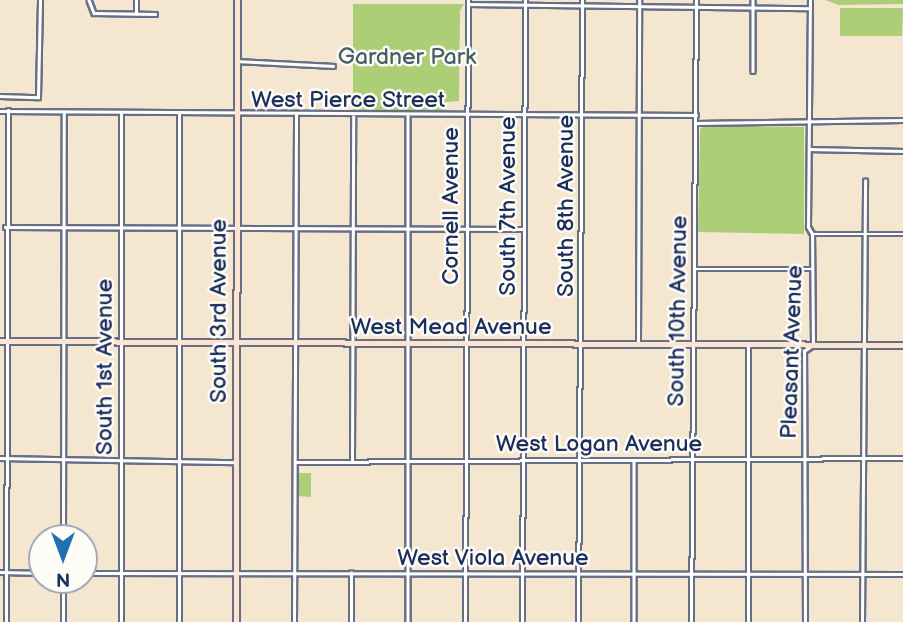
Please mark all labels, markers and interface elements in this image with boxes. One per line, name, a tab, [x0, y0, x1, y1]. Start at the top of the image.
park label: Gardner Park	[338, 43, 476, 71]
street label: West Pierce Street	[251, 86, 445, 114]
street label: South 8th Avenue	[552, 115, 580, 297]
street label: South 7th Avenue	[494, 116, 522, 296]
street label: Cornell Avenue	[437, 127, 465, 285]
street label: South 10th Avenue	[663, 215, 693, 407]
street label: South 3rd Avenue	[205, 219, 233, 403]
street label: Pleasant Avenue	[775, 265, 809, 439]
street label: South 1st Avenue	[91, 279, 119, 455]
street label: West Mead Avenue	[350, 313, 552, 341]
street label: West Logan Avenue	[496, 430, 702, 458]
north arrow	[28, 524, 98, 594]
street label: West Viola Avenue	[397, 544, 589, 572]
text: N	[56, 567, 70, 590]

